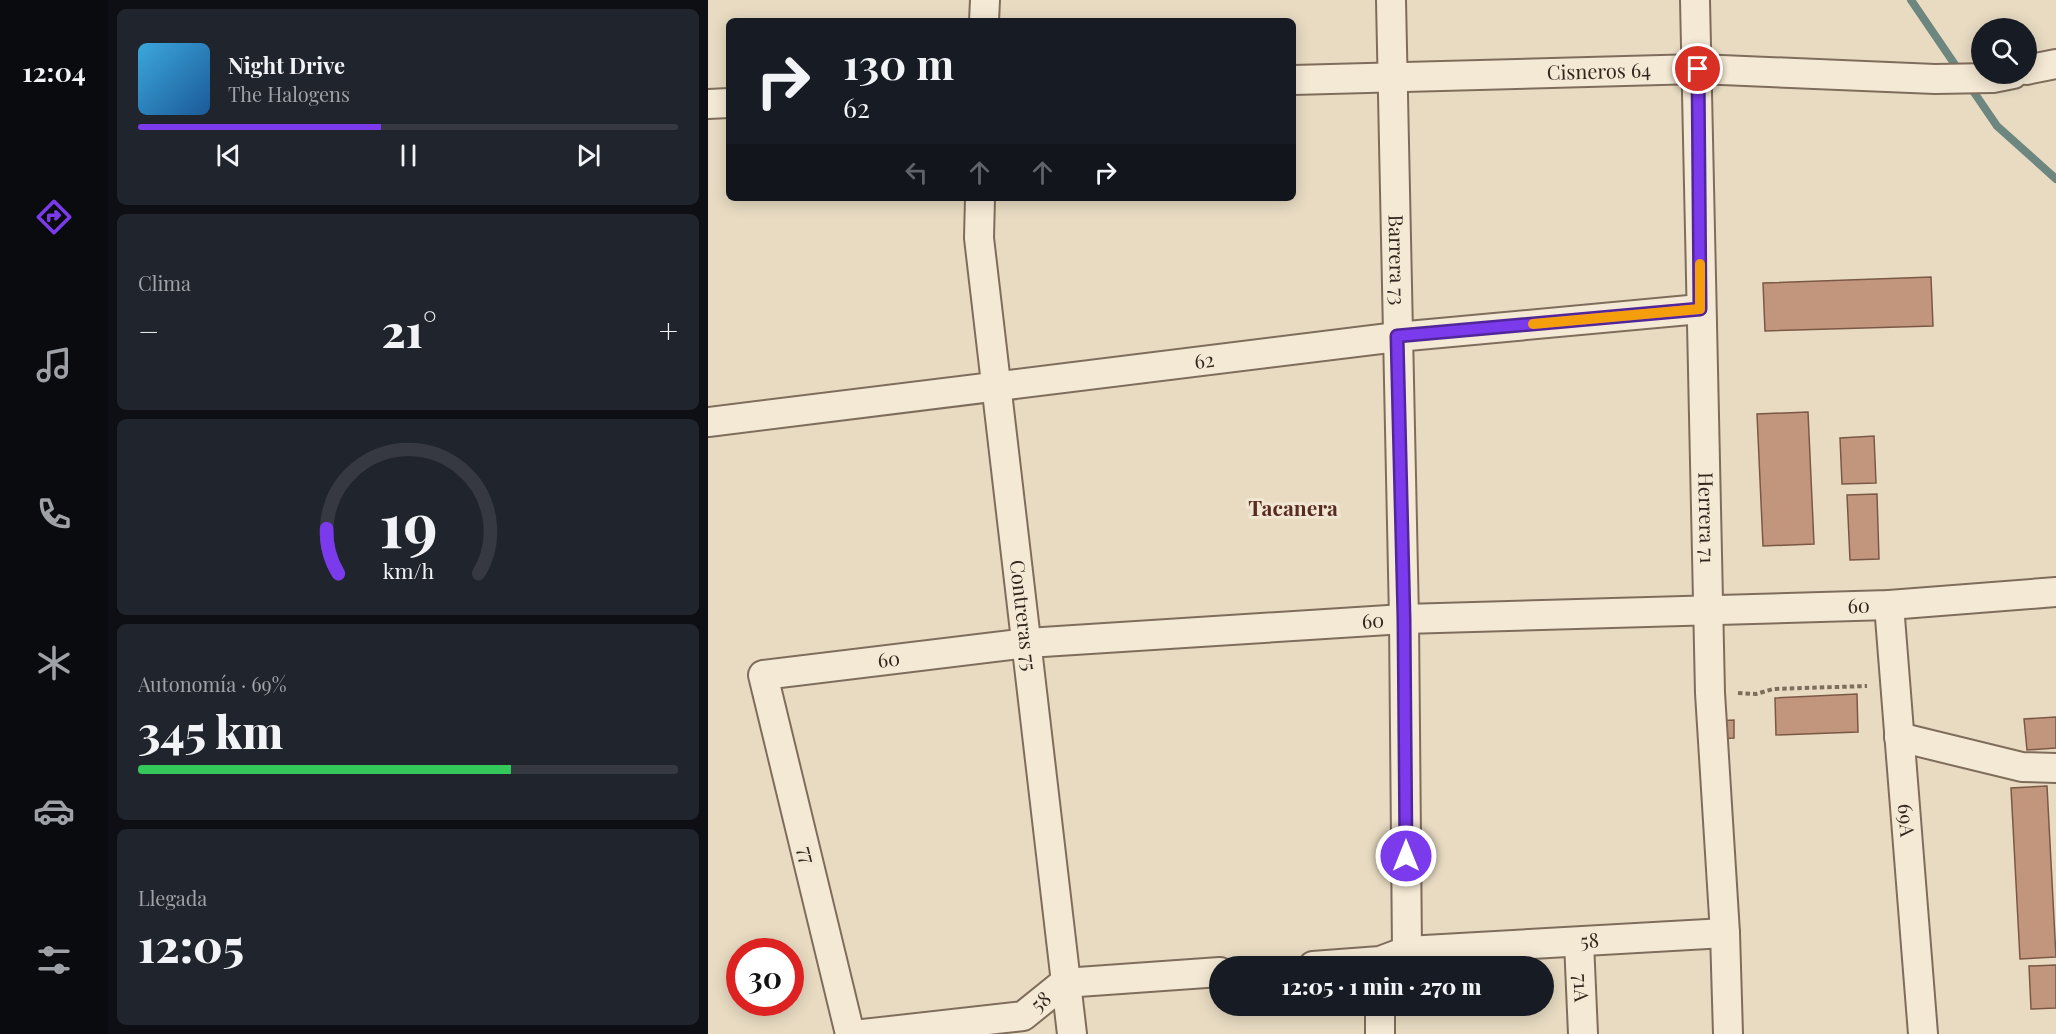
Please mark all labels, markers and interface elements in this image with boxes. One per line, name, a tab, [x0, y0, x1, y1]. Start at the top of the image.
map controls	[1971, 18, 2037, 84]
button: search	[1971, 18, 2037, 84]
text: 130 m	[843, 35, 954, 91]
icon: right	[744, 42, 822, 120]
pin	[1672, 43, 1723, 94]
text: Night Drive	[228, 50, 345, 80]
icon: arrive	[1681, 52, 1714, 85]
text: 12:04	[22, 53, 86, 89]
street label: Cisneros 64	[1546, 55, 1651, 85]
text: The Halogens	[228, 80, 350, 107]
text: 62	[843, 89, 870, 125]
icon: previous	[212, 139, 245, 172]
icon: pause	[392, 139, 425, 172]
icon: next	[572, 139, 605, 172]
icon: left	[900, 156, 933, 189]
icon: ahead	[963, 156, 996, 189]
icon: ahead	[1026, 156, 1059, 189]
icon: right	[1089, 156, 1122, 189]
icon: directions	[33, 196, 75, 238]
street label: Barrera 73	[1384, 214, 1412, 306]
text: Clima	[138, 269, 191, 296]
text: 21°	[381, 299, 437, 359]
text: −	[138, 308, 159, 352]
text: +	[659, 308, 678, 352]
icon: music	[33, 344, 75, 386]
street label: 62	[1193, 345, 1216, 374]
street label: Herrera 71	[1693, 472, 1722, 564]
text: 19	[379, 480, 437, 564]
icon: phone	[33, 493, 75, 535]
district label: Tacanera	[1248, 493, 1338, 521]
text: km/h	[382, 556, 434, 584]
street label: Contreras 75	[1005, 558, 1044, 672]
street label: 60	[1847, 591, 1870, 618]
street label: 60	[1361, 605, 1385, 634]
icon: climate	[33, 642, 75, 684]
street label: 60	[876, 644, 901, 673]
text: Autonomía · 69%	[138, 670, 287, 697]
text: 345 km	[138, 700, 283, 760]
icon: car	[33, 790, 75, 832]
street label: 69A	[1893, 803, 1922, 838]
position arrow	[1374, 824, 1438, 888]
street label: 77	[793, 843, 824, 866]
text: Llegada	[138, 884, 207, 911]
text: 12:05	[138, 914, 244, 974]
street label: 58	[1580, 925, 1600, 953]
speed limit sign: 30	[726, 938, 804, 1016]
icon: filters	[33, 939, 75, 981]
text: 12:05 · 1 min · 270 m	[1282, 971, 1481, 1001]
street label: 71A	[1568, 973, 1597, 1003]
street label: 58	[1024, 984, 1056, 1017]

